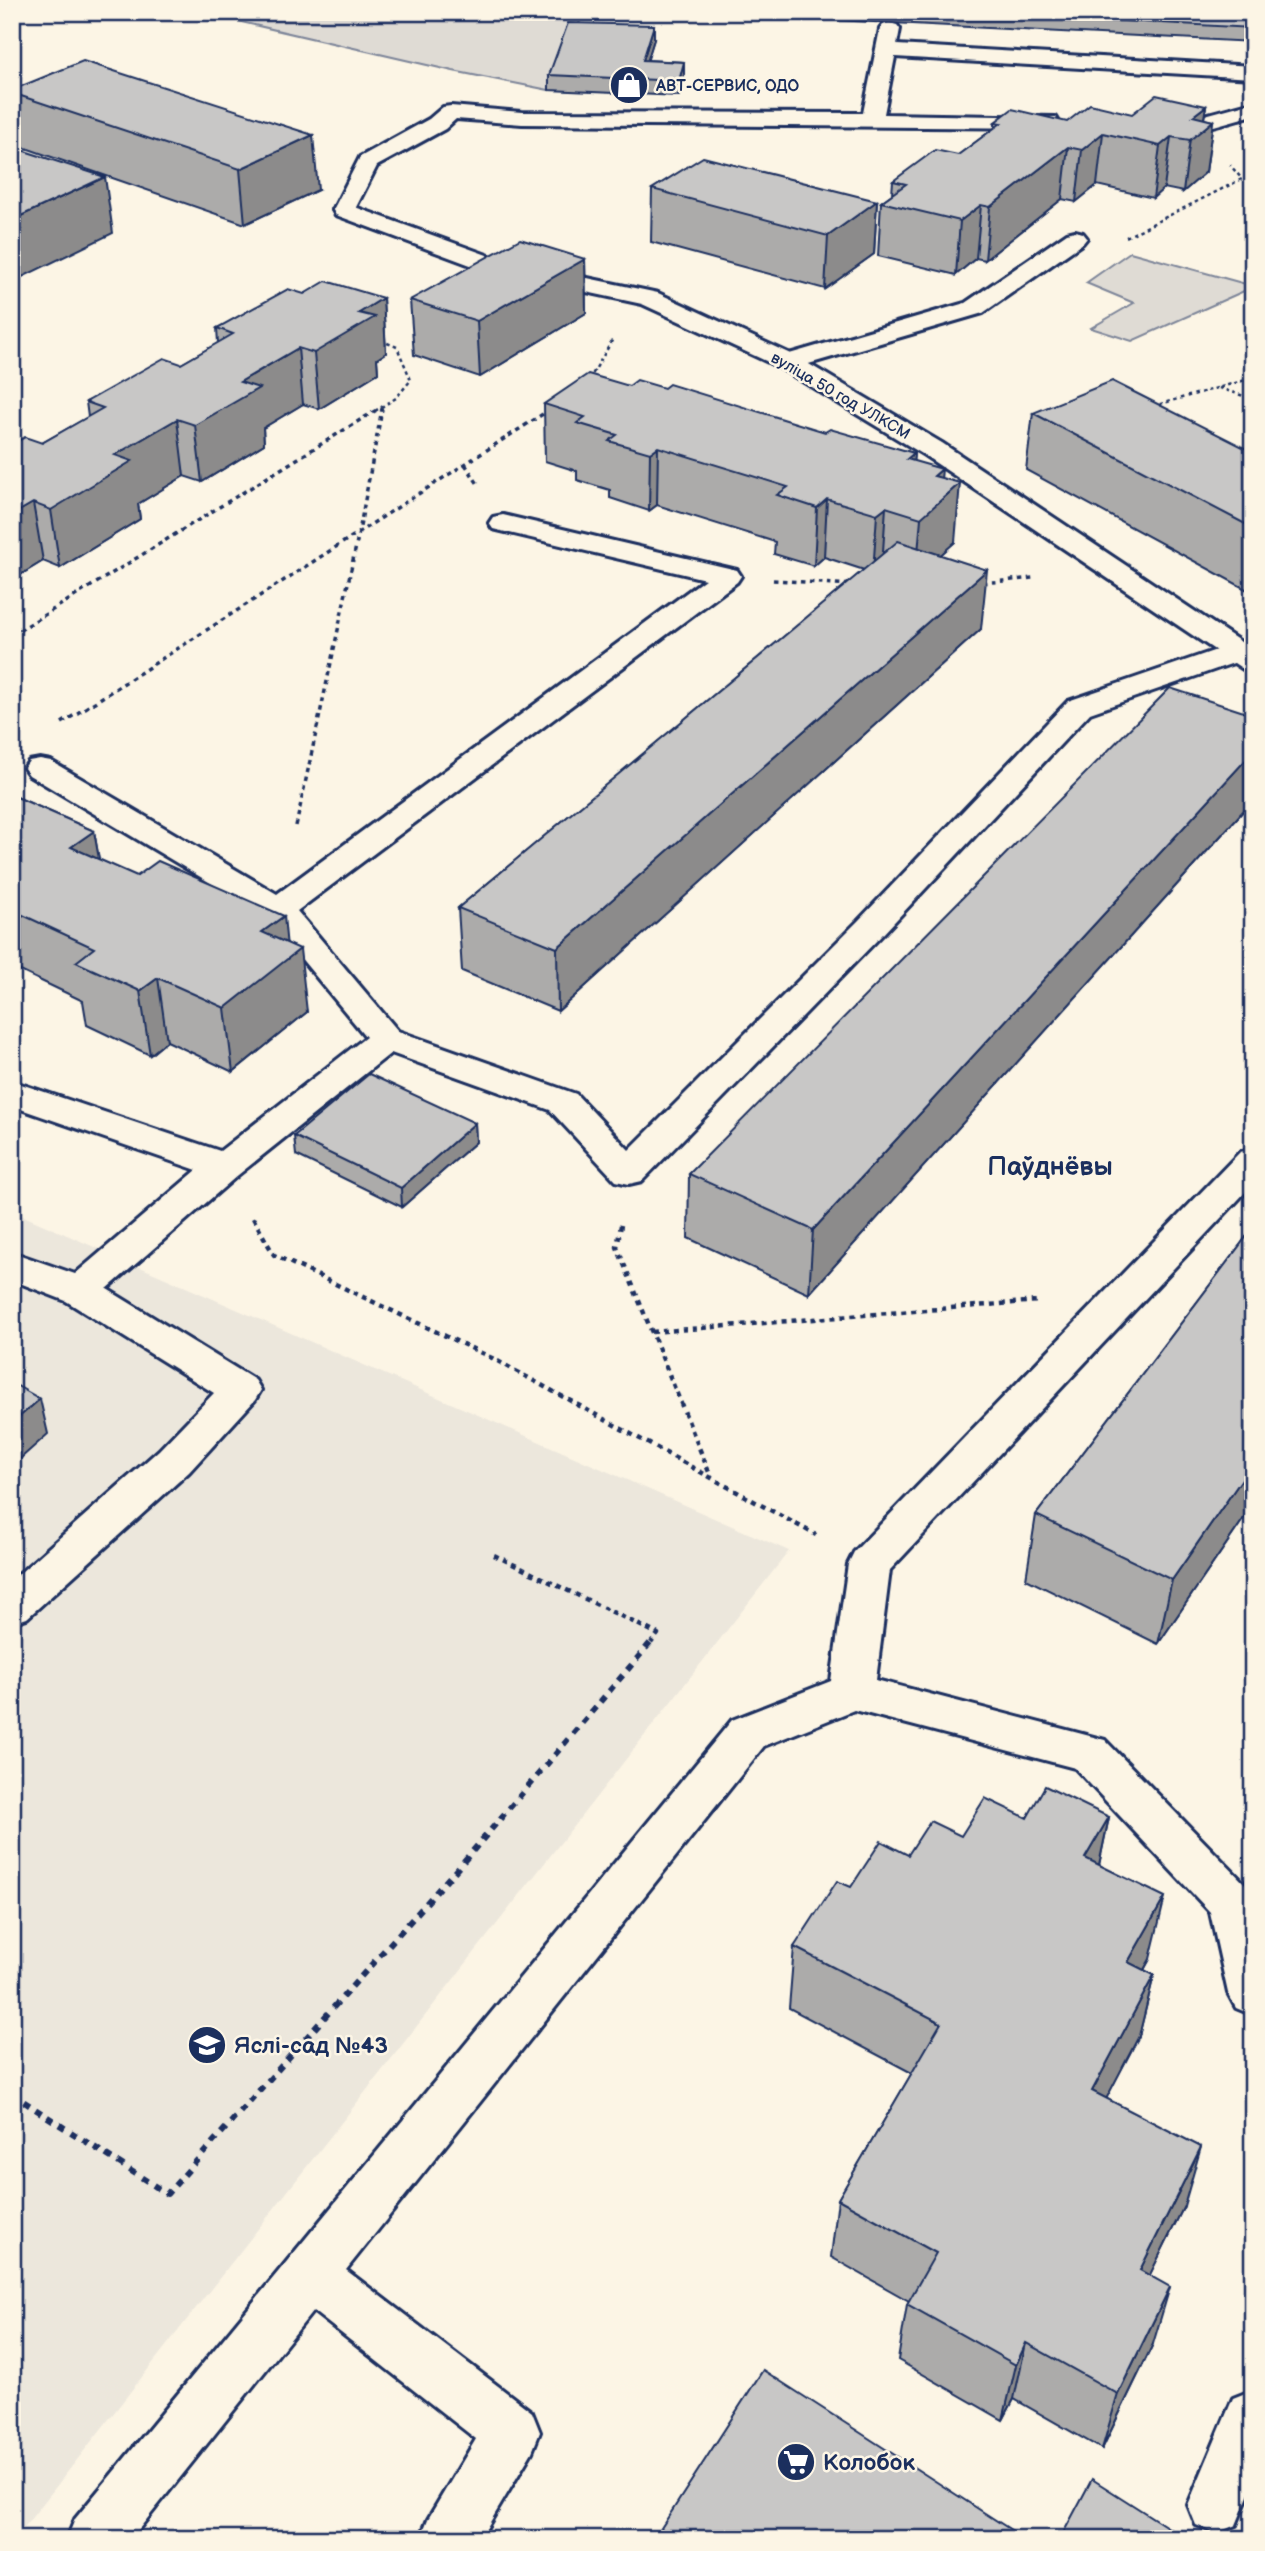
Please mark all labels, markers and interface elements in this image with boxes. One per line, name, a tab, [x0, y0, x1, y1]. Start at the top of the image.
shop icon: АВТ-СЕРВИС, ОДО	[608, 64, 650, 106]
place label: АВТ-СЕРВИС, ОДО	[655, 77, 800, 96]
street label: вуліца 50 год УЛКСМ	[767, 349, 913, 444]
district label: Паўднёвы	[987, 1152, 1113, 1183]
school or university icon: Яслі-сад №43	[186, 2024, 228, 2066]
place label: Яслі-сад №43	[234, 2032, 388, 2060]
supermarket icon: Колобок	[775, 2441, 817, 2483]
place label: Колобок	[823, 2449, 915, 2477]

